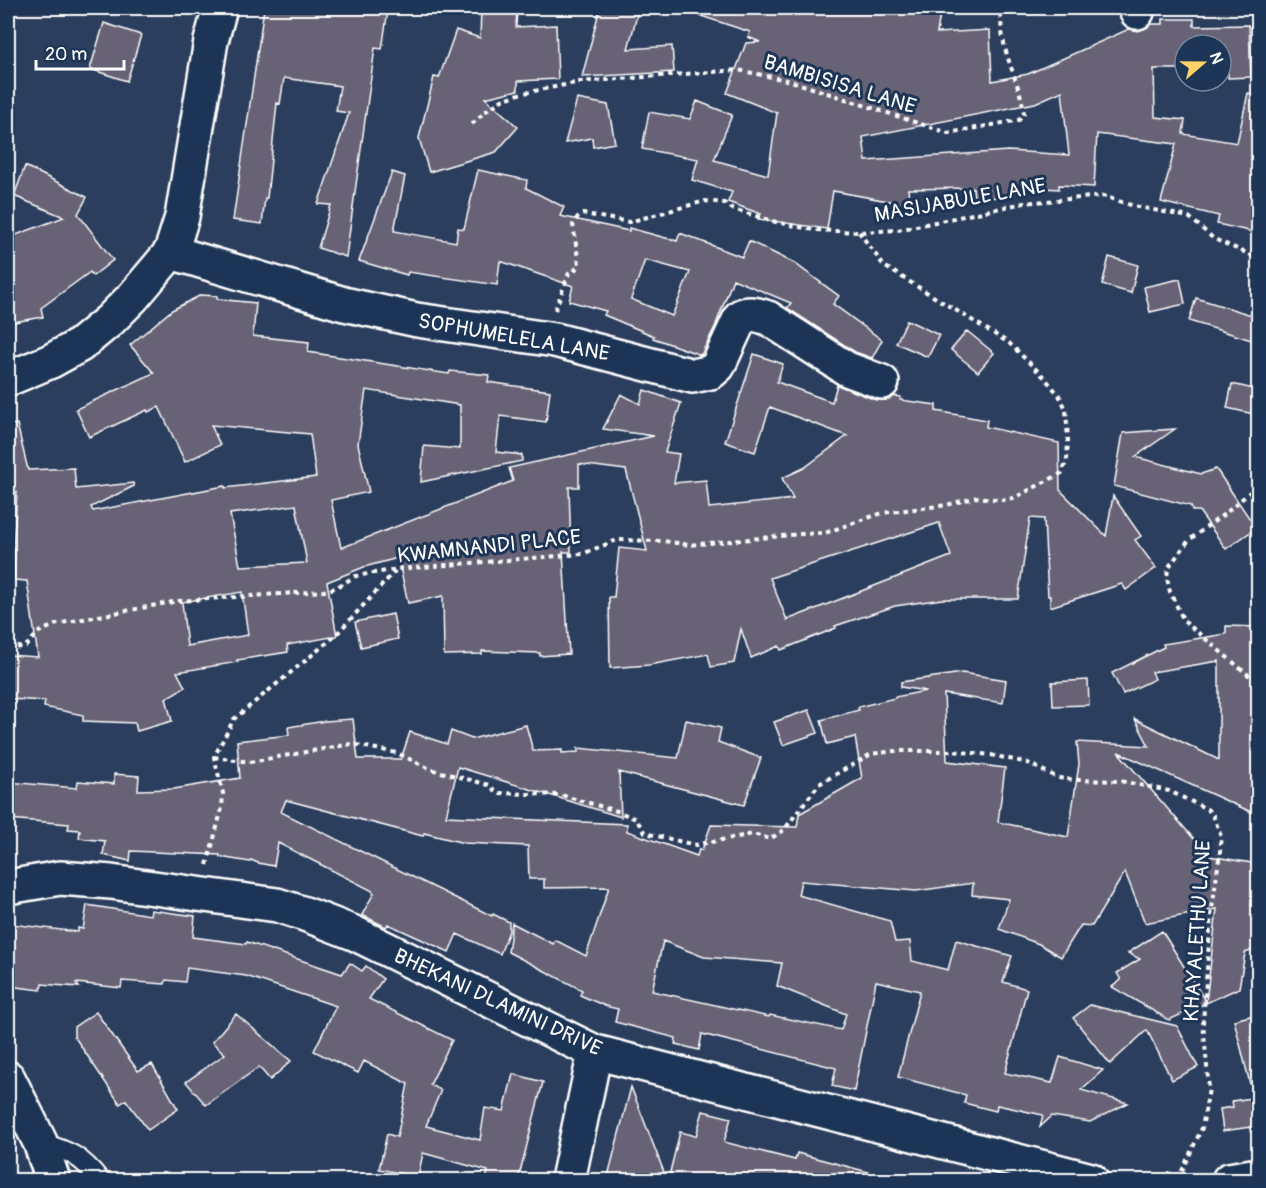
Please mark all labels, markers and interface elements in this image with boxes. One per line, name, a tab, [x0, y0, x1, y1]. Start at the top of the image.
scale bar	[36, 33, 124, 71]
north arrow	[1173, 33, 1233, 93]
text: 20 m	[45, 43, 87, 66]
street label: BAMBISISA LANE	[761, 49, 919, 120]
text: N	[1205, 50, 1227, 67]
street label: MASIJABULE LANE	[872, 172, 1048, 229]
street label: SOPHUMELELA LANE	[416, 307, 612, 368]
street label: KWAMNANDI PLACE	[396, 523, 582, 570]
street label: KHAYALETHU LANE	[1178, 839, 1217, 1023]
street label: BHEKANI DLAMINI DRIVE	[390, 942, 606, 1063]

